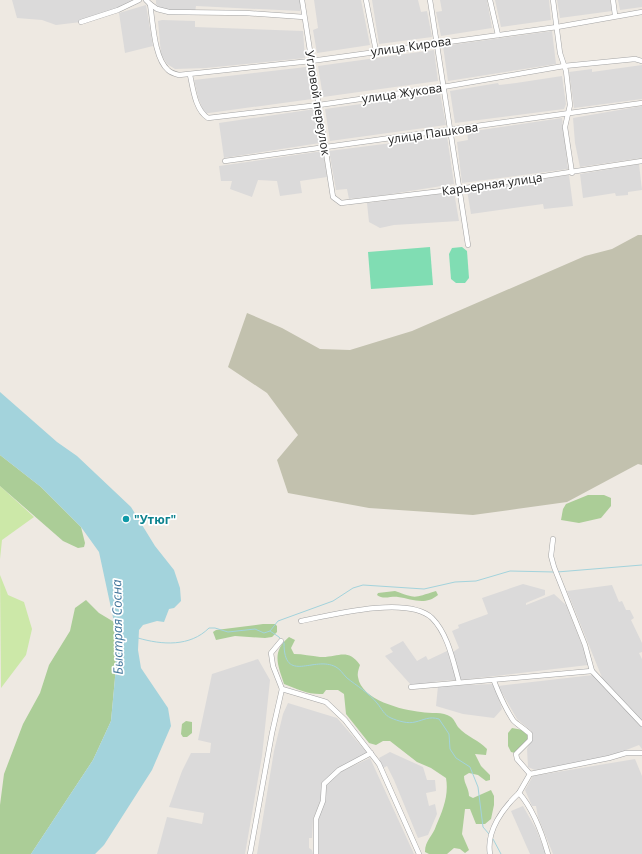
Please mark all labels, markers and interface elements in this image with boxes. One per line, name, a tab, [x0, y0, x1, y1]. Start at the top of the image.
street label: улица Кирова	[370, 32, 452, 60]
street label: Угловой переулок	[301, 49, 335, 158]
street label: улица Жукова	[361, 79, 443, 107]
street label: улица Пашкова	[387, 118, 479, 148]
street label: Карьерная улица	[441, 169, 543, 199]
place label: "Утюг"	[134, 511, 176, 528]
marker: "Утюг"	[121, 514, 131, 524]
water label: Быстрая Сосна	[107, 579, 127, 675]

